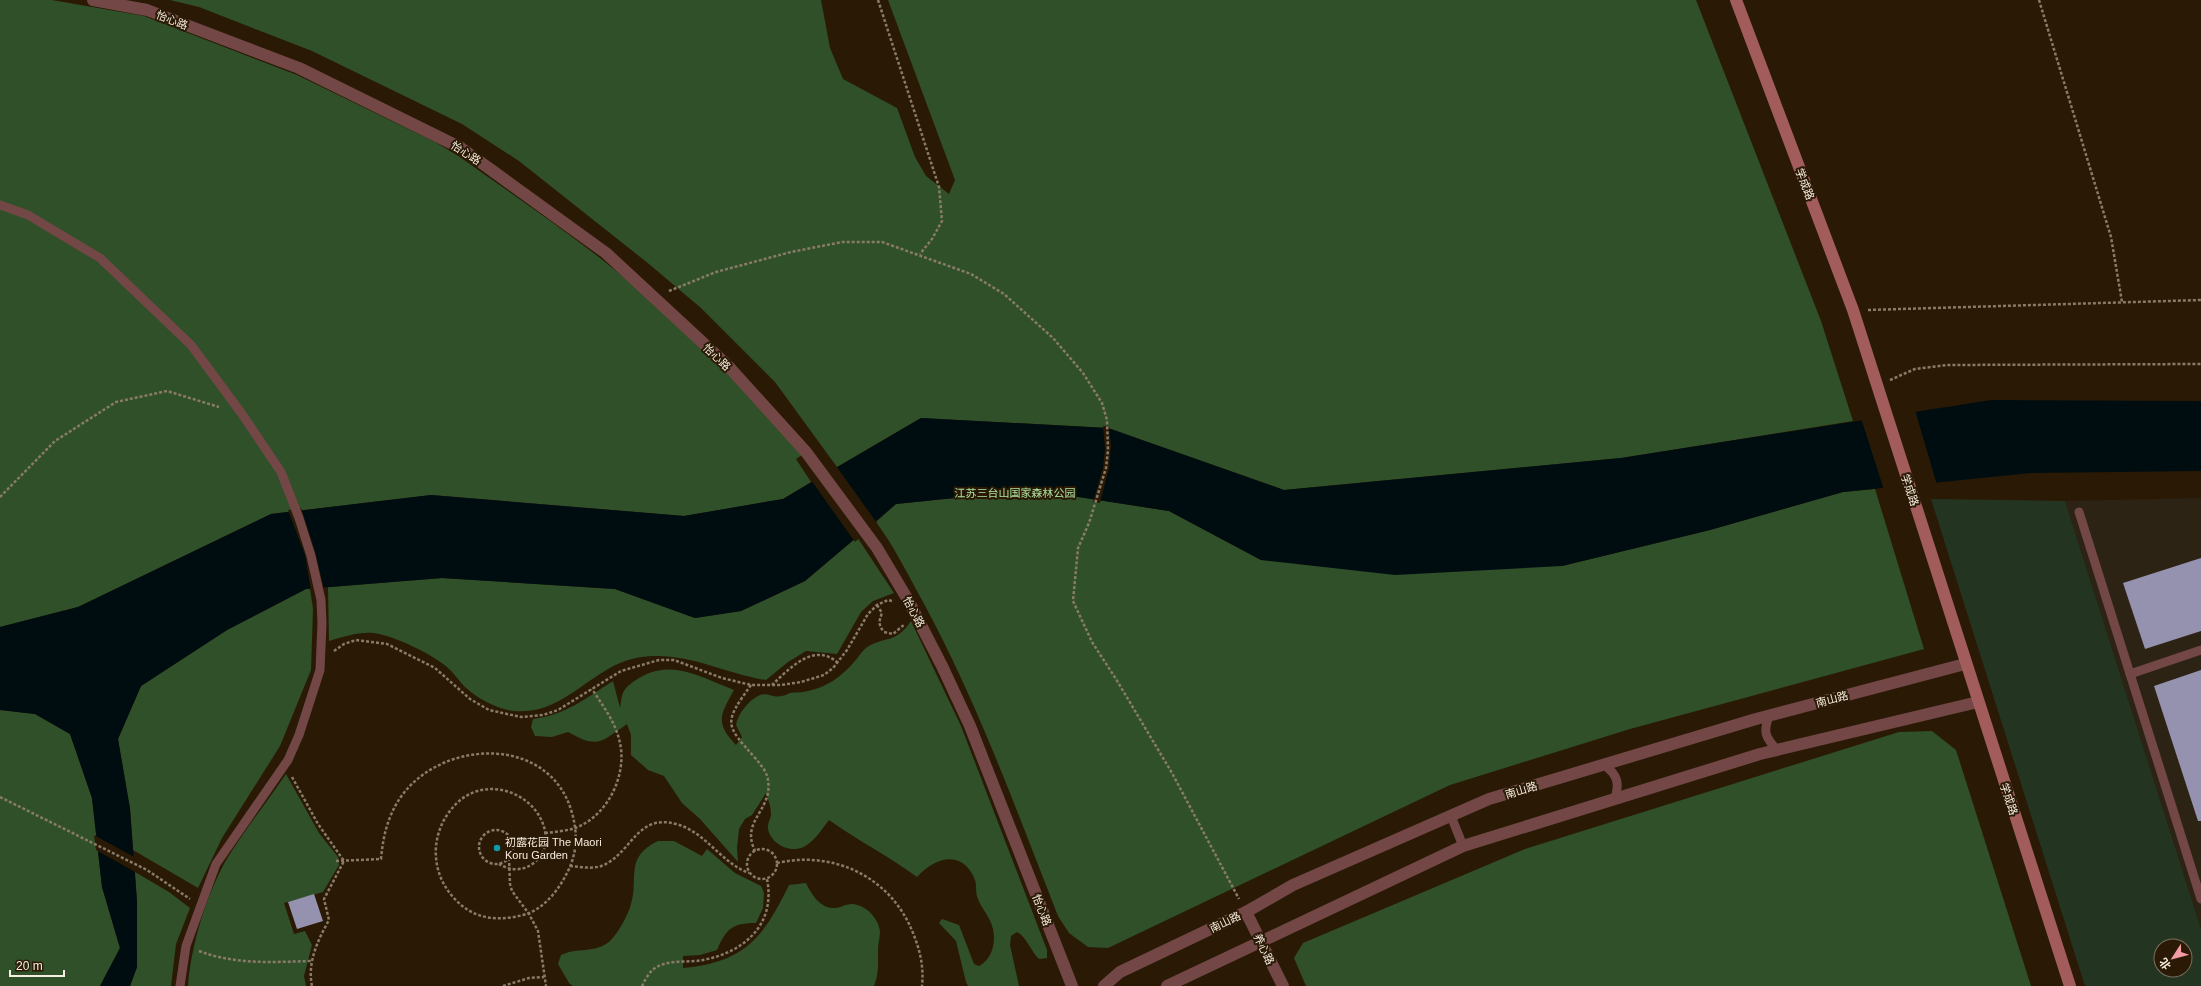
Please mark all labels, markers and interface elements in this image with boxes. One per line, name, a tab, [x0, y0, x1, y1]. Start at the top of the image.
street label: 怡心路	[154, 8, 190, 32]
street label: 怡心路	[449, 139, 483, 167]
street label: 学成路	[1793, 166, 1817, 202]
street label: 怡心路	[701, 341, 733, 373]
street label: 学成路	[1899, 472, 1921, 508]
park label: 江苏三台山国家森林公园	[955, 487, 1076, 499]
street label: 怡心路	[901, 595, 927, 629]
street label: 南山路	[1815, 689, 1849, 709]
street label: 南山路	[1503, 779, 1539, 801]
street label: 学成路	[1998, 781, 2020, 817]
place label: 初露花园 The Maori Koru Garden	[505, 836, 602, 861]
marker: 初露花园 The Maori Koru Garden	[492, 843, 502, 853]
street label: 怡心路	[1030, 892, 1054, 928]
street label: 南山路	[1208, 909, 1242, 935]
street label: 养心路	[1251, 932, 1277, 966]
north arrow	[2153, 938, 2193, 978]
scale bar	[10, 952, 64, 978]
text: 北	[2157, 956, 2173, 972]
text: 20 m	[16, 959, 43, 973]

